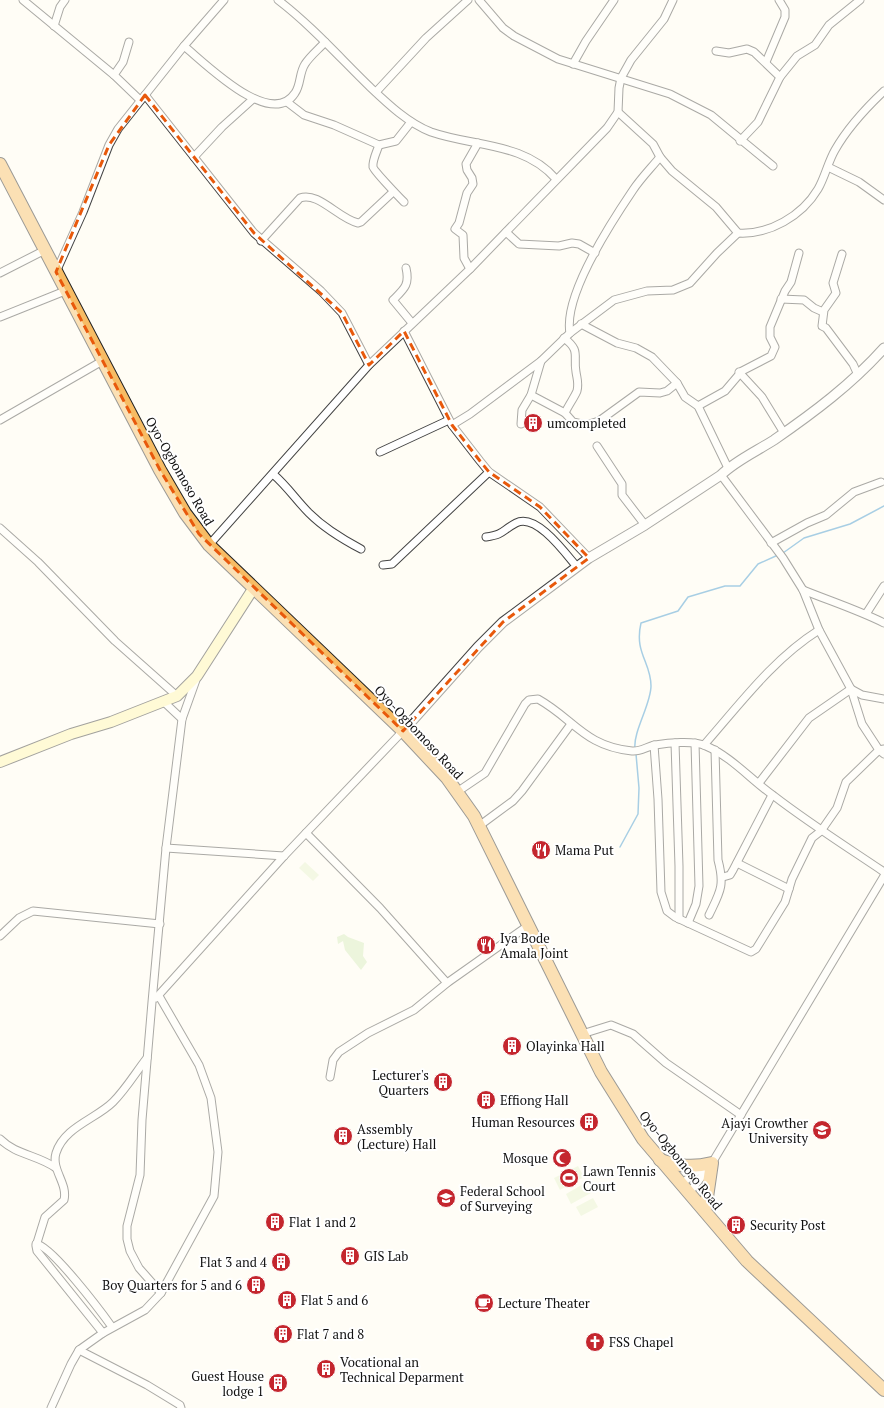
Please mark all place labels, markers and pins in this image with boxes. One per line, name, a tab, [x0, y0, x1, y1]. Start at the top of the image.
building icon: umcompleted	[522, 412, 544, 434]
place label: umcompleted	[547, 414, 626, 432]
restaurant icon: Mama Put	[530, 839, 552, 861]
place label: Mama Put	[555, 841, 614, 859]
place label: Iya Bode Amala Joint	[500, 929, 569, 962]
restaurant icon: Iya Bode Amala Joint	[475, 934, 497, 956]
building icon: Olayinka Hall	[501, 1035, 523, 1057]
place label: Olayinka Hall	[526, 1037, 605, 1055]
place label: Lecturer's Quarters	[372, 1066, 429, 1099]
building icon: Lecturer's Quarters	[432, 1071, 454, 1093]
building icon: Effiong Hall	[475, 1089, 497, 1111]
place label: Effiong Hall	[500, 1091, 569, 1109]
building icon: Human Resources	[578, 1111, 600, 1133]
place label: Human Resources	[472, 1113, 575, 1131]
place label: Ajayi Crowther University	[721, 1114, 808, 1147]
school or university icon: Ajayi Crowther University	[811, 1119, 833, 1141]
place label: Assembly (Lecture) Hall	[357, 1120, 437, 1153]
building icon: Assembly (Lecture) Hall	[332, 1125, 354, 1147]
mosque icon: Mosque	[551, 1147, 573, 1169]
place label: Mosque	[503, 1149, 548, 1167]
place label: Lawn Tennis Court	[583, 1162, 656, 1195]
sports icon: Lawn Tennis Court	[558, 1167, 580, 1189]
place label: Federal School of Surveying	[460, 1182, 545, 1215]
school or university icon: Federal School of Surveying	[435, 1187, 457, 1209]
building icon: Flat 1 and 2	[264, 1211, 286, 1233]
place label: Flat 1 and 2	[289, 1213, 356, 1231]
building icon: Security Post	[725, 1214, 747, 1236]
place label: Security Post	[750, 1216, 826, 1234]
building icon: GIS Lab	[339, 1245, 361, 1267]
place label: GIS Lab	[364, 1247, 408, 1265]
building icon: Flat 3 and 4	[270, 1251, 292, 1273]
place label: Flat 3 and 4	[200, 1253, 267, 1271]
building icon: Boy Quarters for 5 and 6	[245, 1274, 267, 1296]
place label: Boy Quarters for 5 and 6	[102, 1276, 242, 1294]
building icon: Flat 5 and 6	[276, 1289, 298, 1311]
place label: Flat 5 and 6	[301, 1291, 368, 1309]
cafe icon: Lecture Theater	[473, 1292, 495, 1314]
place label: Lecture Theater	[498, 1294, 590, 1312]
building icon: Flat 7 and 8	[272, 1323, 294, 1345]
place label: Flat 7 and 8	[297, 1325, 364, 1343]
church icon: FSS Chapel	[584, 1331, 606, 1353]
place label: FSS Chapel	[609, 1333, 674, 1351]
place label: Vocational an Technical Deparment	[340, 1353, 464, 1386]
building icon: Vocational an Technical Deparment	[315, 1358, 337, 1380]
place label: Guest House lodge 1	[191, 1367, 264, 1400]
building icon: Guest House lodge 1	[267, 1372, 289, 1394]

